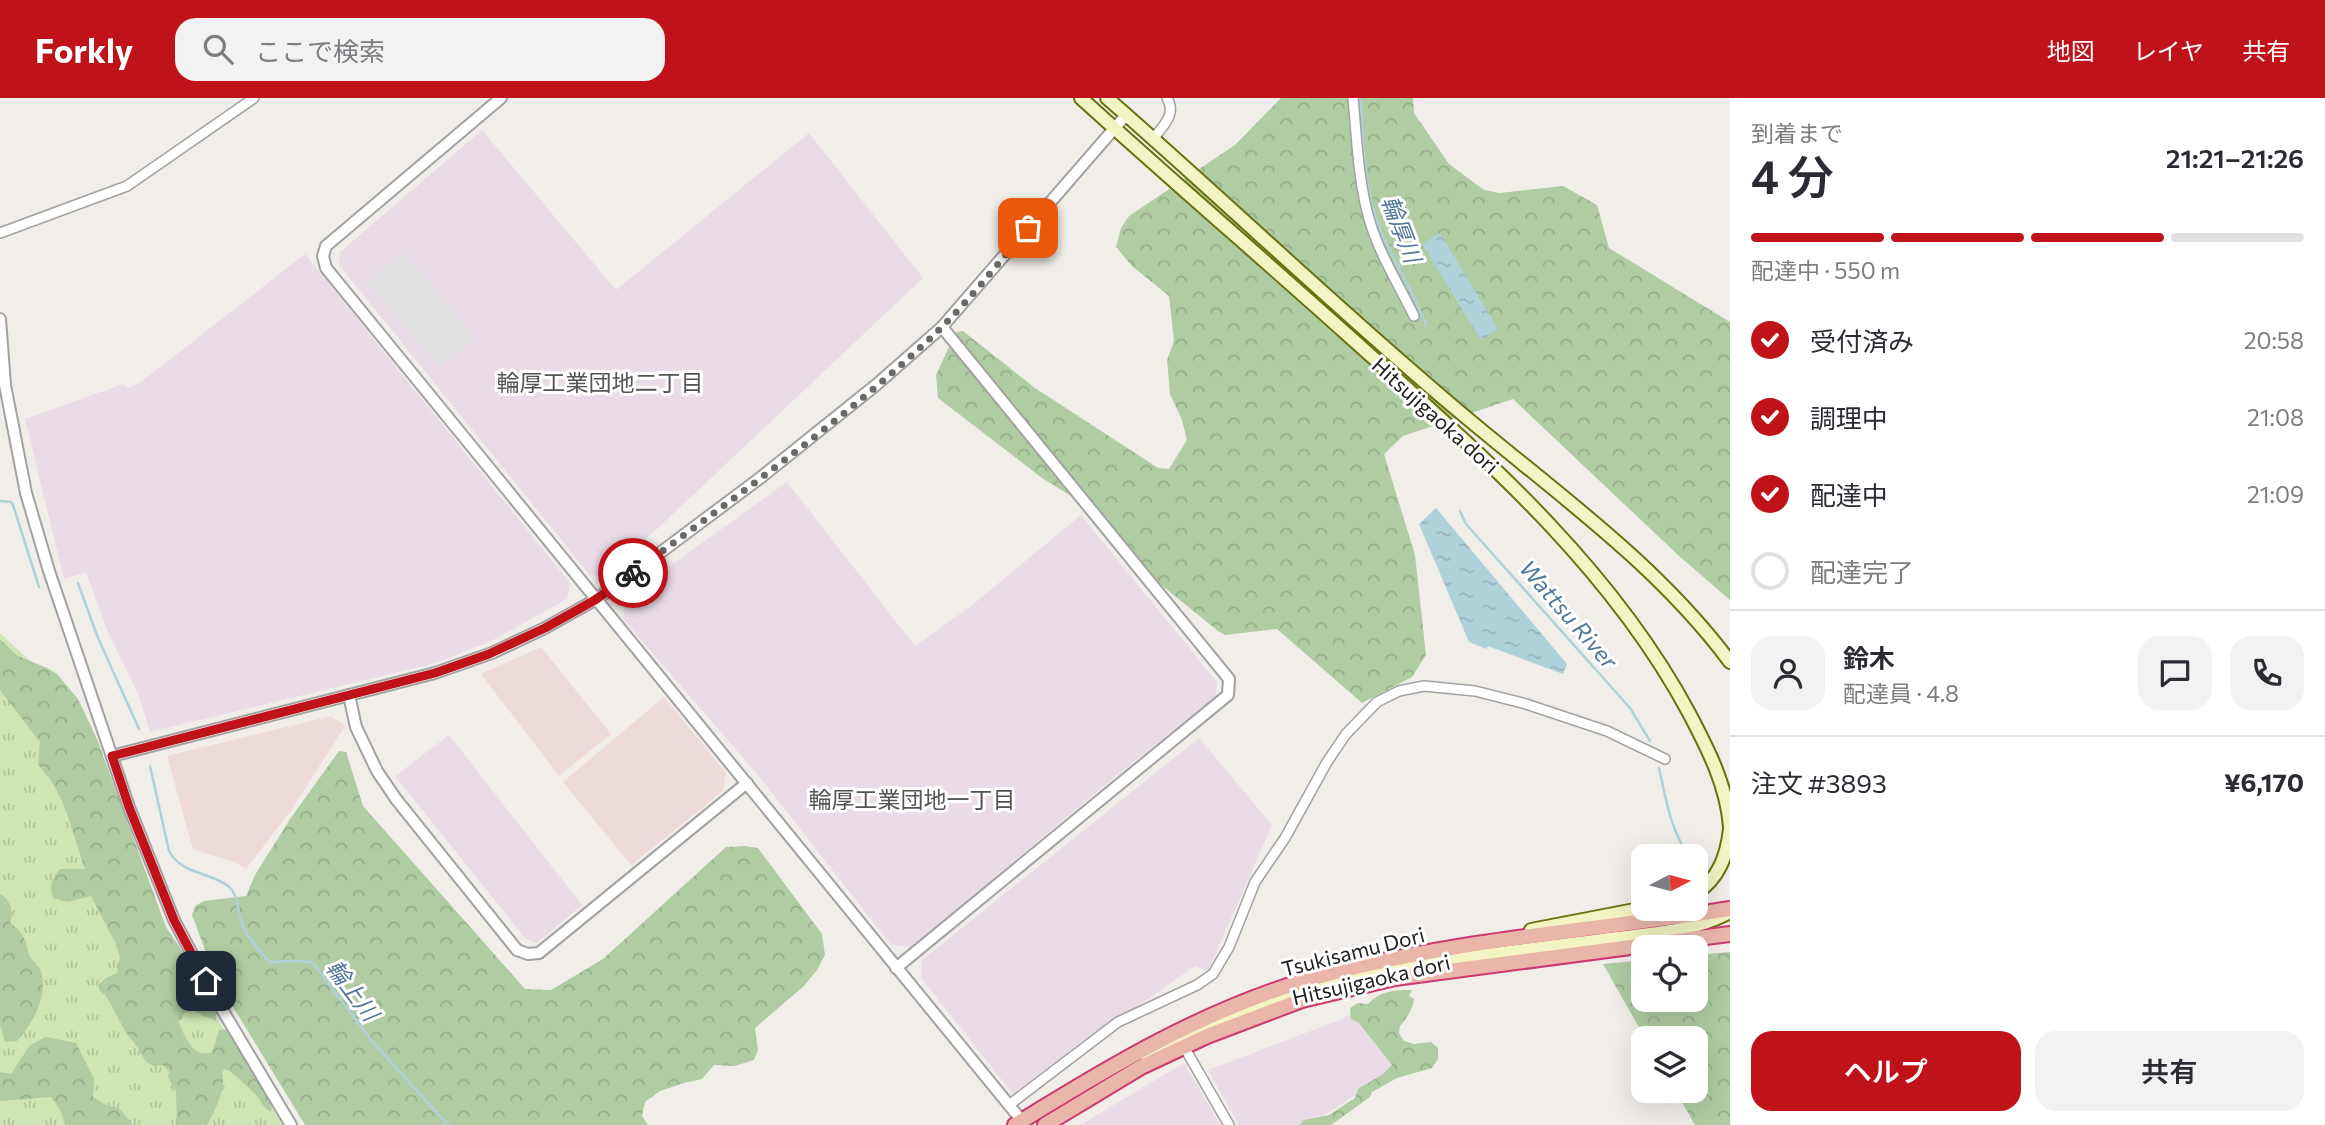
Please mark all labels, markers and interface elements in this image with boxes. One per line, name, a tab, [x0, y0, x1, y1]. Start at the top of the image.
search box	[175, 18, 665, 81]
text: Forkly	[35, 29, 133, 70]
icon: search	[199, 30, 237, 68]
text: ここで検索	[255, 35, 385, 66]
text: 地図	[2047, 36, 2095, 65]
text: レイヤ	[2133, 36, 2204, 65]
text: 共有	[2242, 36, 2290, 65]
text: 到着まで	[1751, 119, 1843, 147]
text: 21:21–21:26	[2166, 142, 2304, 173]
text: 4 分	[1751, 147, 1834, 203]
water label: 輪厚川	[1377, 192, 1429, 269]
pin	[998, 198, 1058, 258]
icon: bag	[1009, 209, 1047, 247]
text: 配達中 · 550 m	[1751, 256, 1900, 284]
icon: check	[1751, 321, 1789, 359]
text: 受付済み	[1810, 325, 1914, 356]
text: 20:58	[2244, 326, 2304, 354]
street label: Hitsujigaoka dori	[1368, 352, 1504, 478]
district label: 輪厚工業団地二丁目	[497, 368, 704, 396]
icon: check	[1751, 398, 1789, 436]
text: 調理中	[1810, 402, 1888, 433]
text: 21:08	[2247, 403, 2304, 431]
icon: check	[1751, 475, 1789, 513]
text: 配達中	[1810, 479, 1888, 510]
text: 21:09	[2247, 480, 2304, 508]
courier	[598, 538, 668, 608]
icon: bike	[614, 554, 652, 592]
water label: Wattsu River	[1514, 554, 1624, 675]
text: 配達完了	[1810, 556, 1914, 587]
button: person	[1751, 636, 1825, 710]
button: chat	[2138, 636, 2212, 710]
button: phone	[2230, 636, 2304, 710]
text: 鈴木	[1843, 642, 1895, 673]
text: 配達員 · 4.8	[1843, 679, 1959, 707]
text: ¥6,170	[2224, 766, 2304, 797]
text: 注文 #3893	[1751, 767, 1887, 798]
district label: 輪厚工業団地一丁目	[809, 785, 1016, 813]
north arrow	[1631, 844, 1708, 920]
map controls	[1631, 844, 1708, 1103]
street label: Tsukisamu Dori	[1279, 921, 1427, 981]
button: locate	[1631, 935, 1708, 1012]
street label: Hitsujigaoka dori	[1290, 949, 1452, 1009]
pin	[176, 951, 236, 1011]
water label: 輪上川	[321, 954, 387, 1028]
icon: home	[187, 962, 225, 1000]
button: layers	[1631, 1026, 1708, 1103]
button: ヘルプ	[1751, 1031, 2021, 1111]
button: 共有	[2035, 1031, 2304, 1111]

